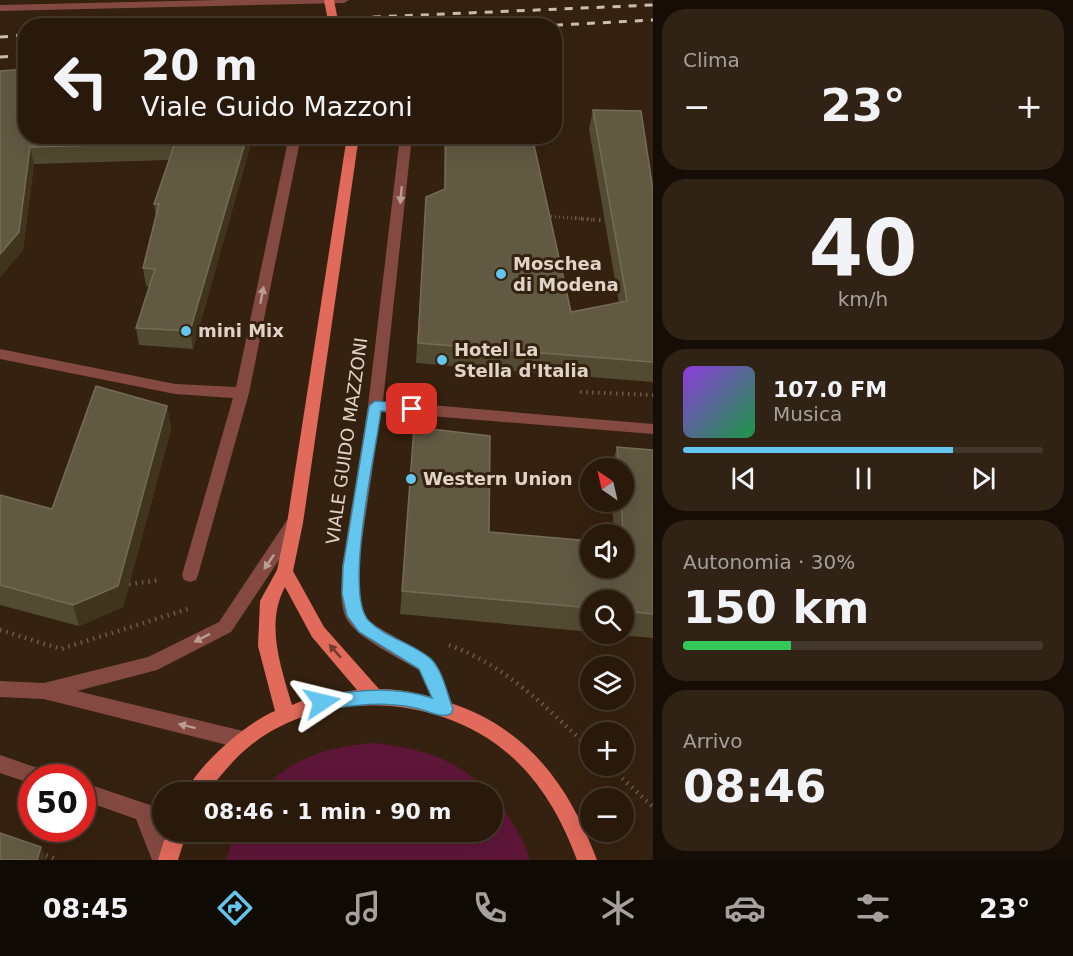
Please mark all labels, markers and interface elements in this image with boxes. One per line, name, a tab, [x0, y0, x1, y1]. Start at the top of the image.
text: 20 m	[141, 41, 258, 90]
icon: left	[42, 42, 120, 120]
text: Clima	[683, 48, 740, 72]
text: 23°	[820, 79, 906, 132]
text: −	[683, 87, 711, 126]
text: +	[1015, 87, 1043, 126]
text: Viale Guido Mazzoni	[141, 91, 413, 122]
one-way arrow	[396, 185, 406, 204]
text: 40	[809, 203, 917, 293]
place label: Moschea di Modena	[513, 253, 619, 295]
marker: Moschea di Modena	[494, 267, 508, 281]
one-way arrow	[258, 285, 267, 304]
text: km/h	[838, 287, 888, 311]
place label: mini Mix	[198, 320, 284, 341]
marker: mini Mix	[179, 324, 193, 338]
street label: VIALE GUIDO MAZZONI	[322, 336, 371, 546]
place label: Hotel La Stella d'Italia	[454, 339, 589, 381]
marker: Hotel La Stella d'Italia	[435, 353, 449, 367]
text: 107.0 FM	[773, 377, 887, 402]
pin	[386, 383, 437, 434]
icon: arrive	[395, 392, 428, 425]
text: Musica	[773, 402, 842, 426]
north arrow	[580, 458, 634, 512]
map controls	[580, 458, 634, 842]
icon: previous	[727, 462, 760, 495]
icon: pause	[847, 462, 880, 495]
icon: next	[967, 462, 1000, 495]
place label: Western Union	[423, 468, 573, 489]
marker: Western Union	[404, 472, 418, 486]
button: sound	[580, 524, 634, 578]
text: Autonomia · 30%	[683, 550, 855, 574]
one-way arrow	[264, 553, 275, 570]
text: 150 km	[683, 581, 869, 634]
button: search	[580, 590, 634, 644]
one-way arrow	[193, 634, 210, 643]
one-way arrow	[329, 644, 342, 659]
button: layers	[580, 656, 634, 710]
position arrow	[290, 670, 354, 734]
one-way arrow	[177, 720, 196, 730]
button: +	[580, 722, 634, 776]
text: Arrivo	[683, 729, 742, 753]
text: 08:46	[683, 760, 826, 813]
speed limit sign: 50	[18, 764, 96, 842]
button: −	[580, 788, 634, 842]
text: 08:46 · 1 min · 90 m	[204, 799, 451, 824]
icon: directions	[214, 887, 256, 929]
icon: music	[342, 887, 384, 929]
icon: phone	[469, 887, 511, 929]
icon: climate	[597, 887, 639, 929]
icon: car	[724, 887, 766, 929]
icon: filters	[852, 887, 894, 929]
text: 08:45	[43, 893, 129, 924]
text: 23°	[979, 893, 1030, 924]

